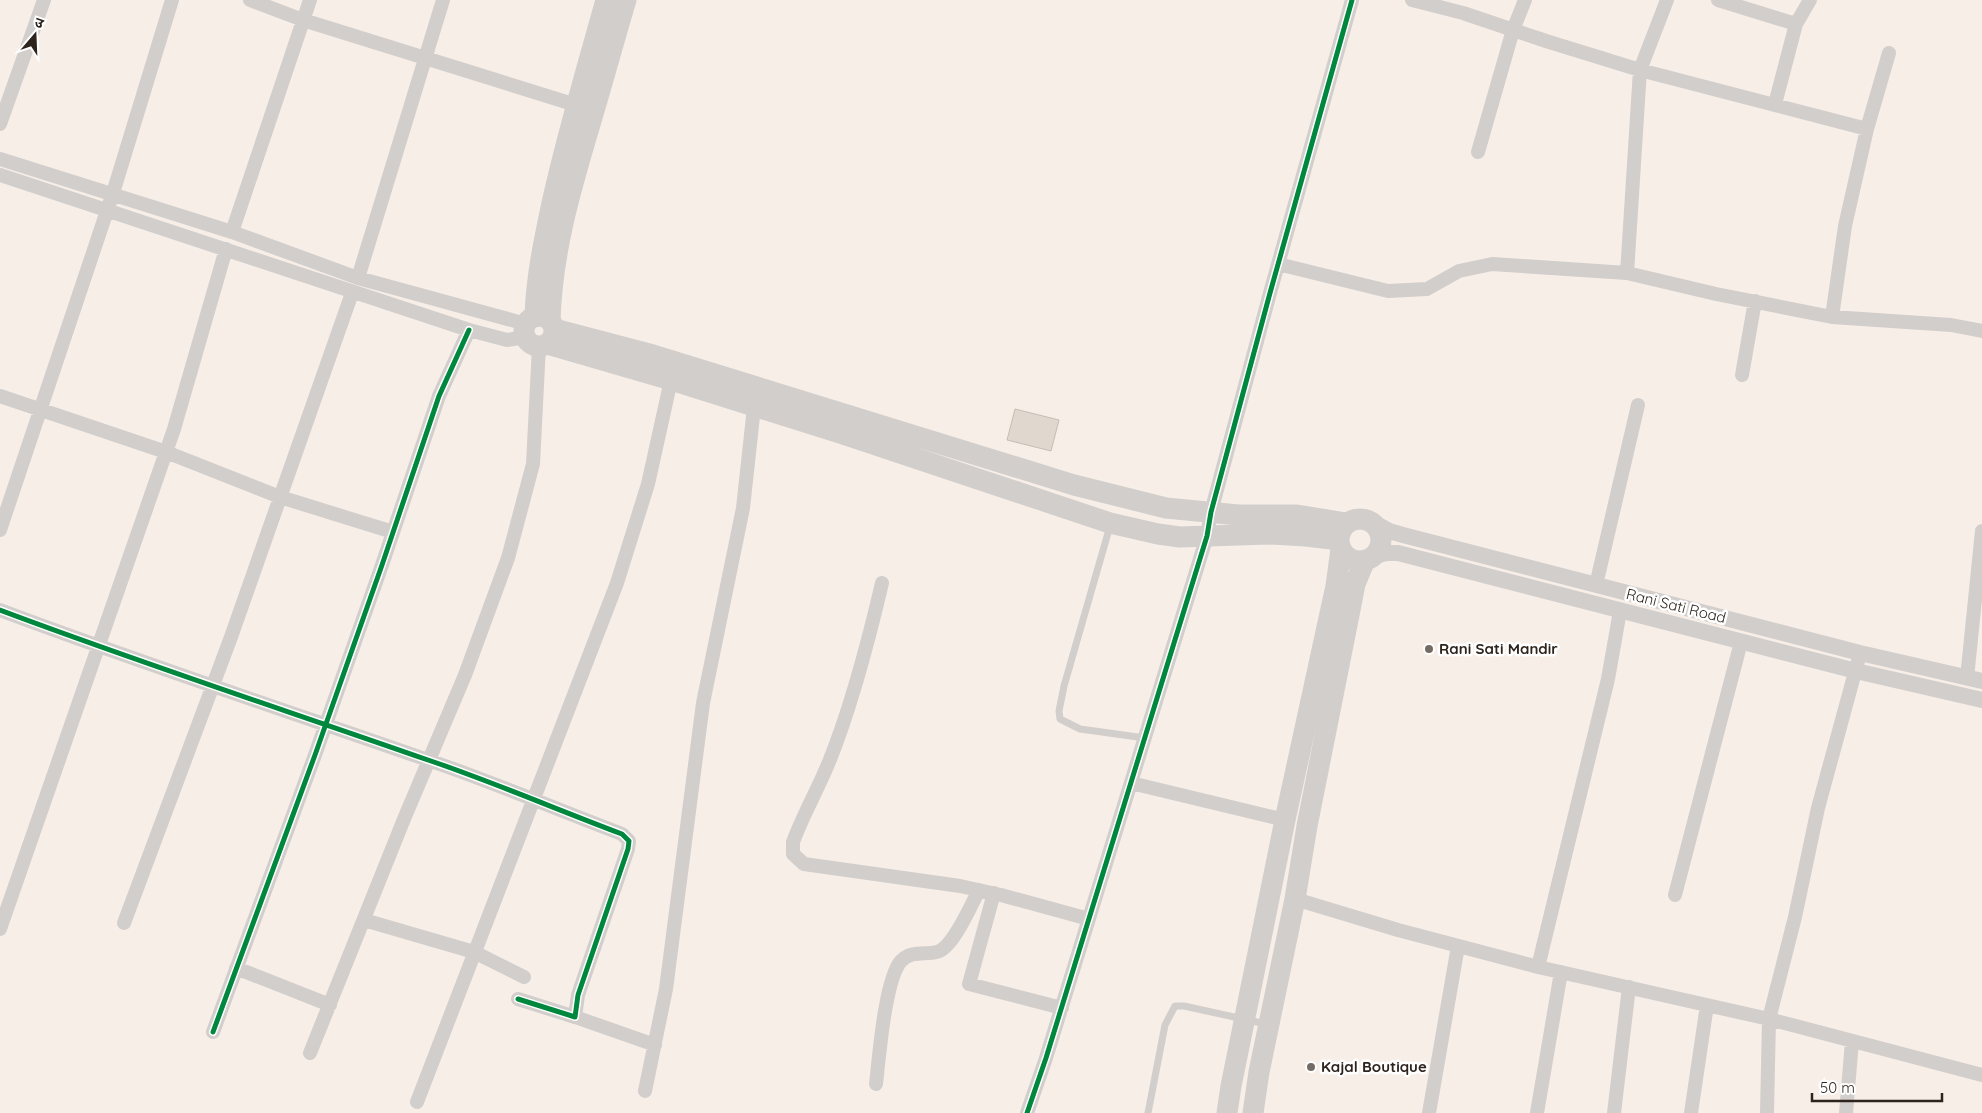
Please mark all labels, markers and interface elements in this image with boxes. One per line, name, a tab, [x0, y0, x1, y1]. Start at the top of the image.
north arrow	[10, 10, 60, 60]
text: उ	[32, 13, 47, 33]
street label: Rani Sati Road	[1624, 584, 1728, 627]
place label: Rani Sati Mandir	[1439, 639, 1558, 658]
marker: Rani Sati Mandir	[1423, 643, 1435, 655]
place label: Kajal Boutique	[1321, 1057, 1427, 1076]
marker: Kajal Boutique	[1305, 1061, 1317, 1073]
scale bar	[1812, 1070, 1942, 1102]
text: 50 m	[1820, 1078, 1855, 1097]

